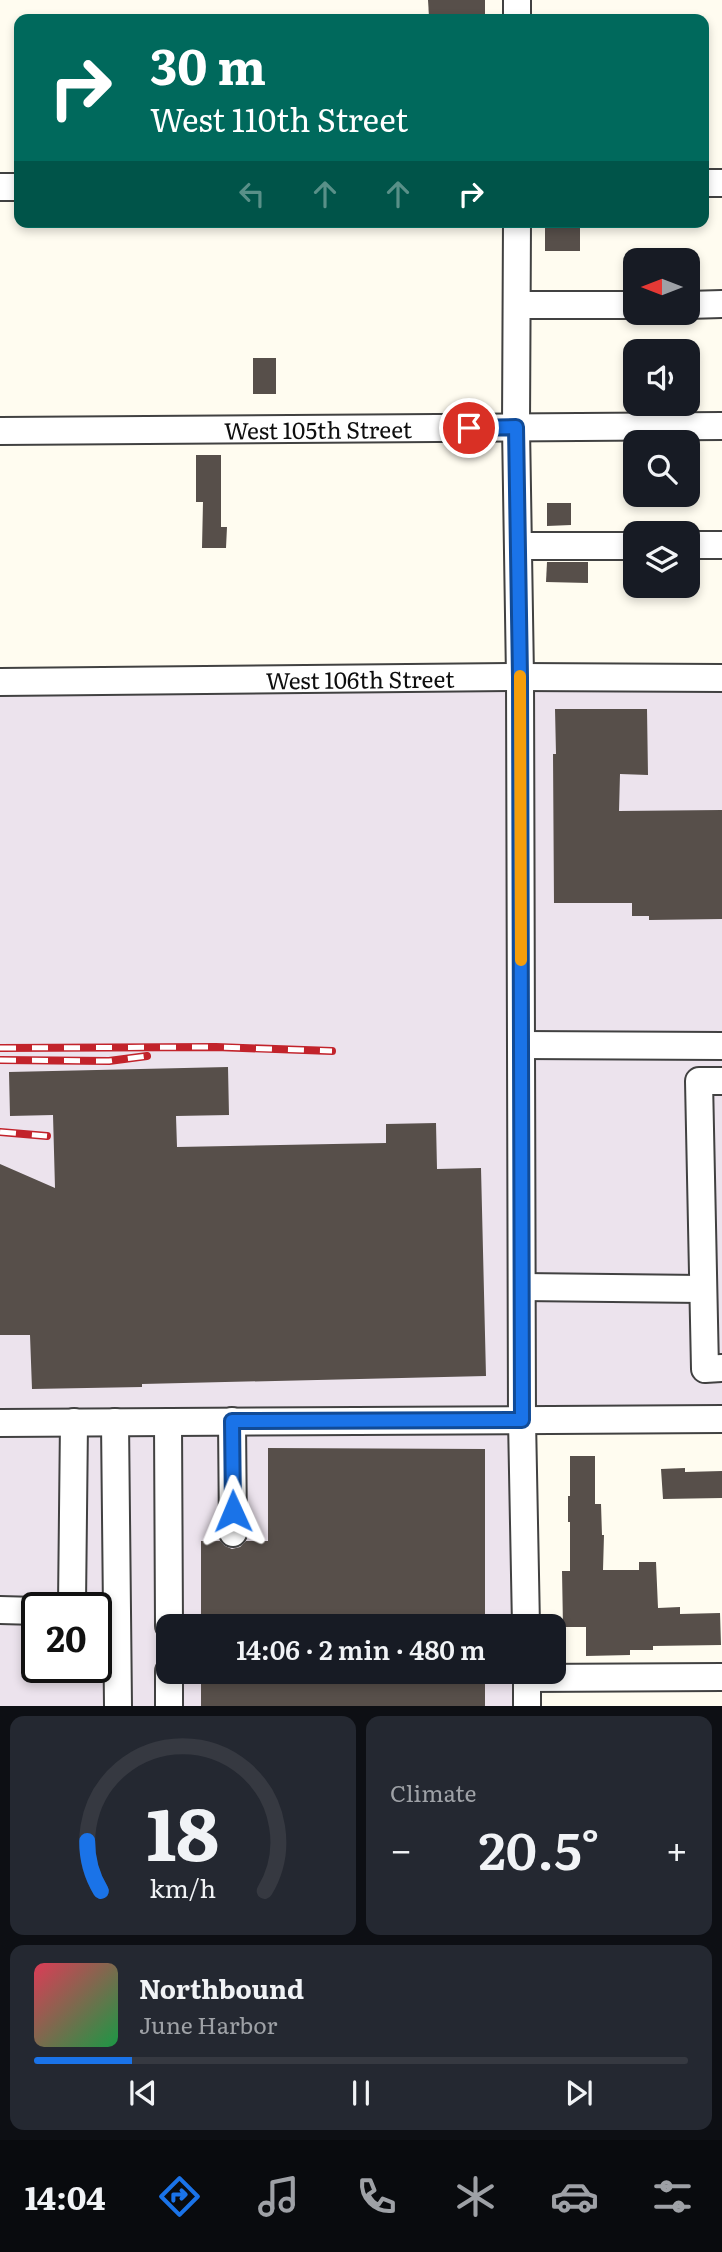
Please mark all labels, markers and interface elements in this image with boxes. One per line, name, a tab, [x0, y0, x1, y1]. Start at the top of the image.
text: 30 m	[150, 27, 266, 100]
icon: right	[35, 42, 126, 133]
text: West 110th Street	[150, 94, 408, 142]
icon: left	[233, 175, 271, 213]
icon: ahead	[306, 175, 344, 213]
icon: ahead	[379, 175, 417, 213]
icon: right	[452, 175, 490, 213]
north arrow	[623, 248, 700, 326]
map controls	[623, 248, 700, 598]
button: sound	[623, 339, 700, 416]
pin	[439, 398, 499, 458]
icon: arrive	[450, 409, 488, 447]
street label: West 105th Street	[224, 411, 413, 446]
button: search	[623, 430, 700, 507]
button: layers	[623, 521, 700, 598]
street label: West 106th Street	[265, 661, 455, 696]
position arrow	[196, 1474, 270, 1548]
speed limit sign: 20	[21, 1592, 112, 1683]
text: 14:06 · 2 min · 480 m	[236, 1629, 486, 1668]
text: Climate	[390, 1775, 476, 1809]
text: 18	[146, 1776, 220, 1884]
text: 20.5°	[478, 1809, 600, 1886]
text: −	[390, 1819, 412, 1876]
text: +	[666, 1819, 688, 1876]
text: km/h	[150, 1869, 216, 1906]
text: Northbound	[139, 1968, 304, 2007]
text: June Harbor	[139, 2007, 277, 2041]
icon: previous	[124, 2074, 162, 2112]
icon: pause	[342, 2074, 380, 2112]
icon: next	[560, 2074, 598, 2112]
text: 14:04	[25, 2172, 106, 2220]
icon: directions	[155, 2172, 204, 2221]
icon: music	[254, 2172, 303, 2221]
icon: phone	[352, 2172, 401, 2221]
icon: climate	[451, 2172, 500, 2221]
icon: car	[550, 2172, 599, 2221]
icon: filters	[648, 2172, 697, 2221]

